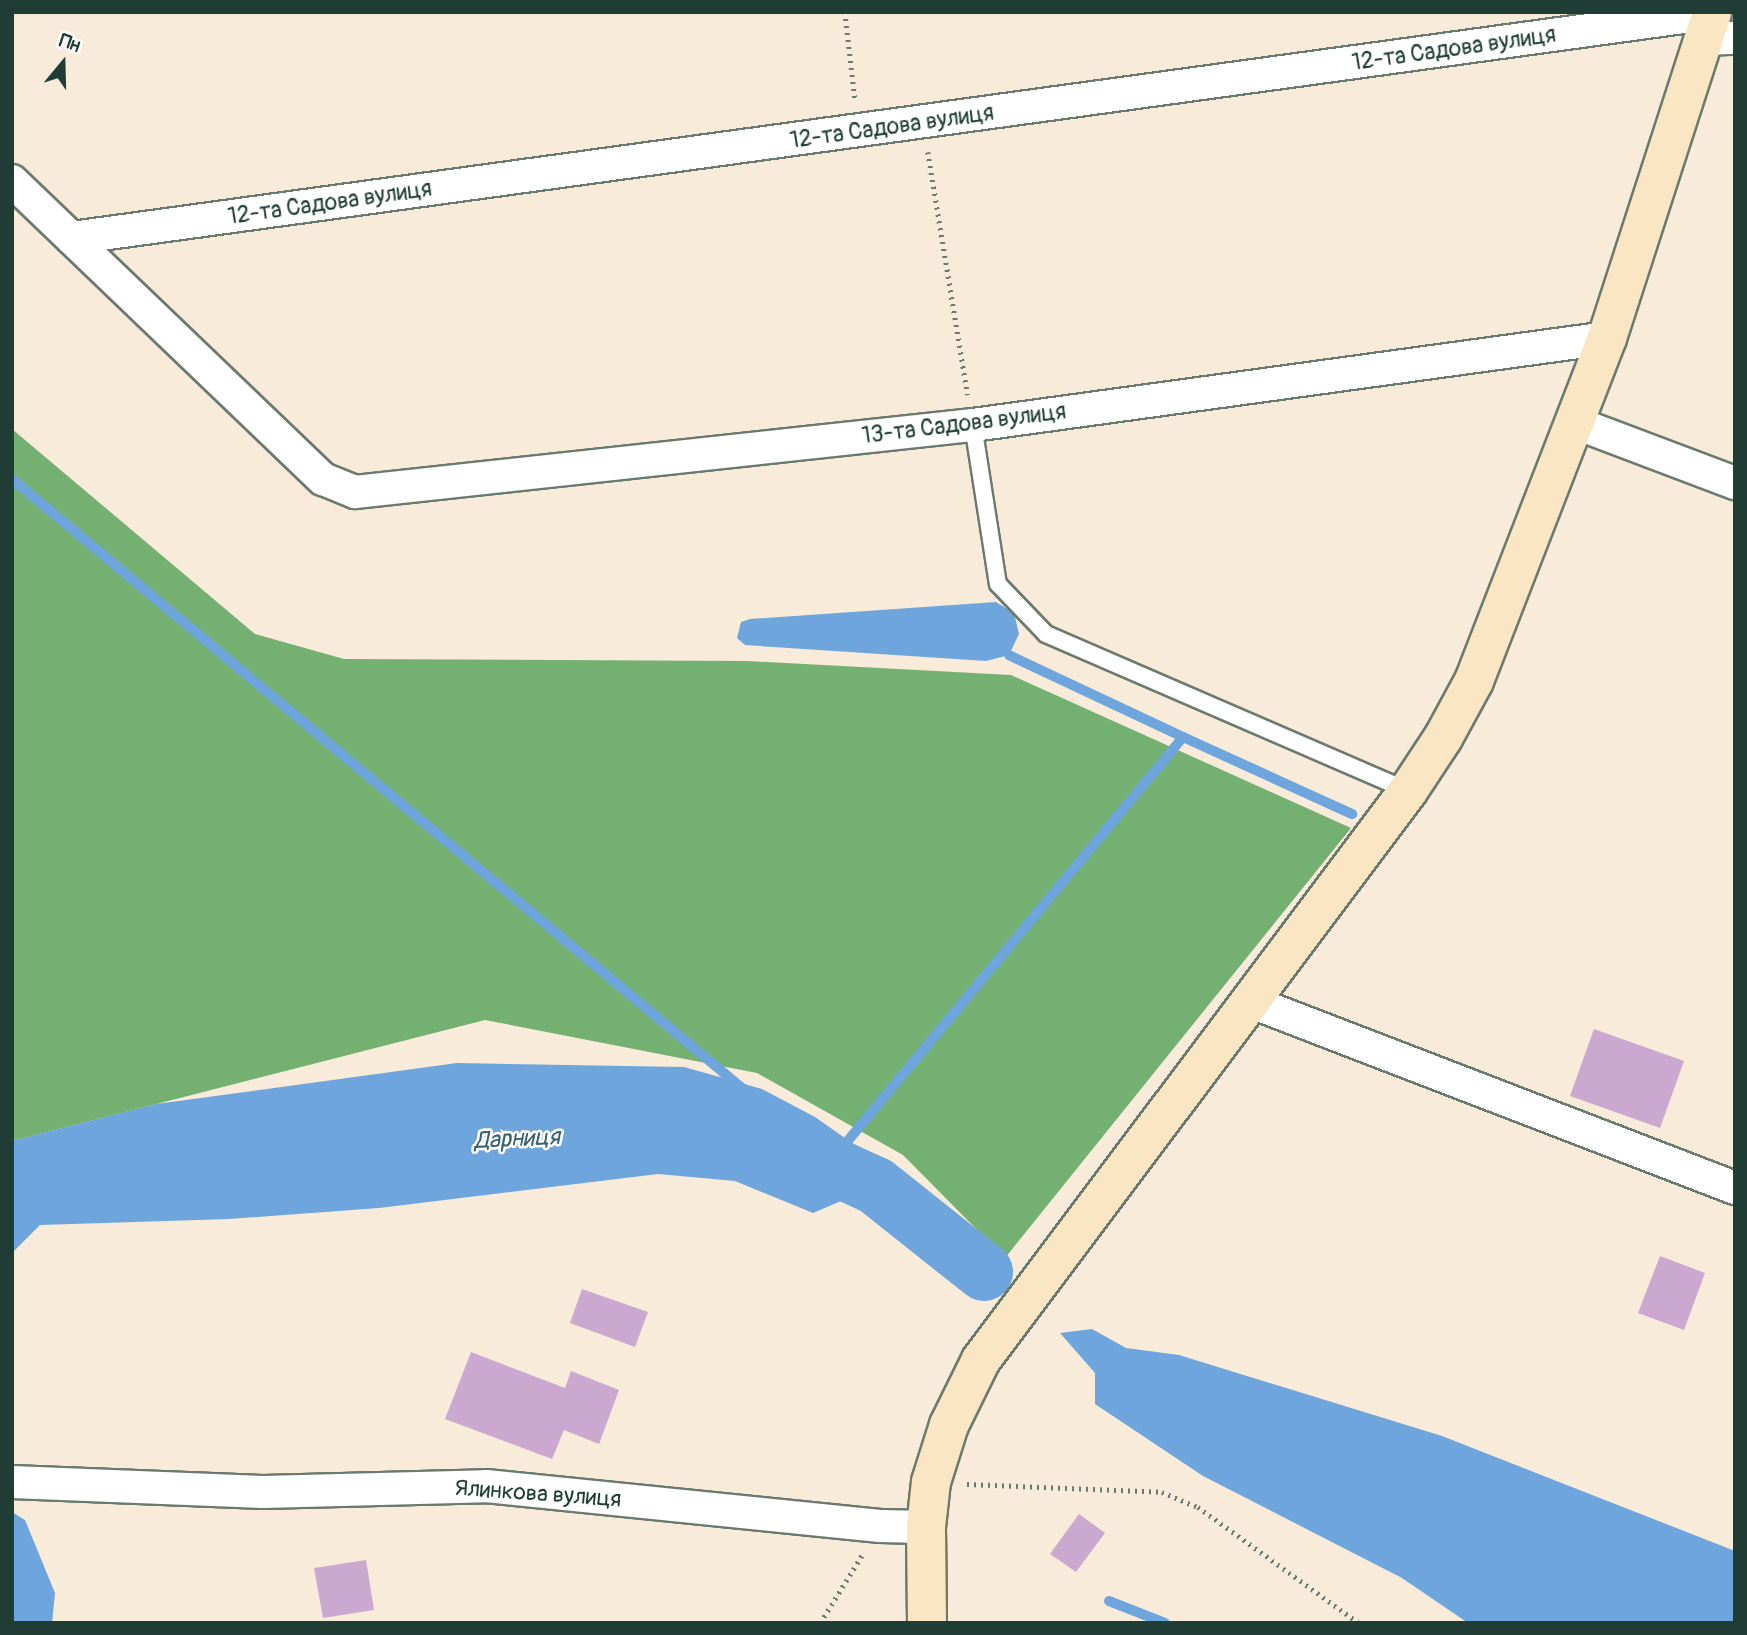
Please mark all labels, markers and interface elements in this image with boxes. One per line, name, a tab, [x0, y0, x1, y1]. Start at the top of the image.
street label: 12-та Садова вулиця	[1350, 21, 1558, 77]
north arrow	[28, 28, 98, 98]
text: Пн	[56, 28, 84, 58]
street label: 12-та Садова вулиця	[788, 99, 996, 155]
street label: 12-та Садова вулиця	[226, 175, 434, 231]
street label: 13-та Садова вулиця	[860, 398, 1068, 450]
water label: Дарниця	[473, 1122, 561, 1156]
street label: Ялинкова вулиця	[454, 1474, 622, 1514]

